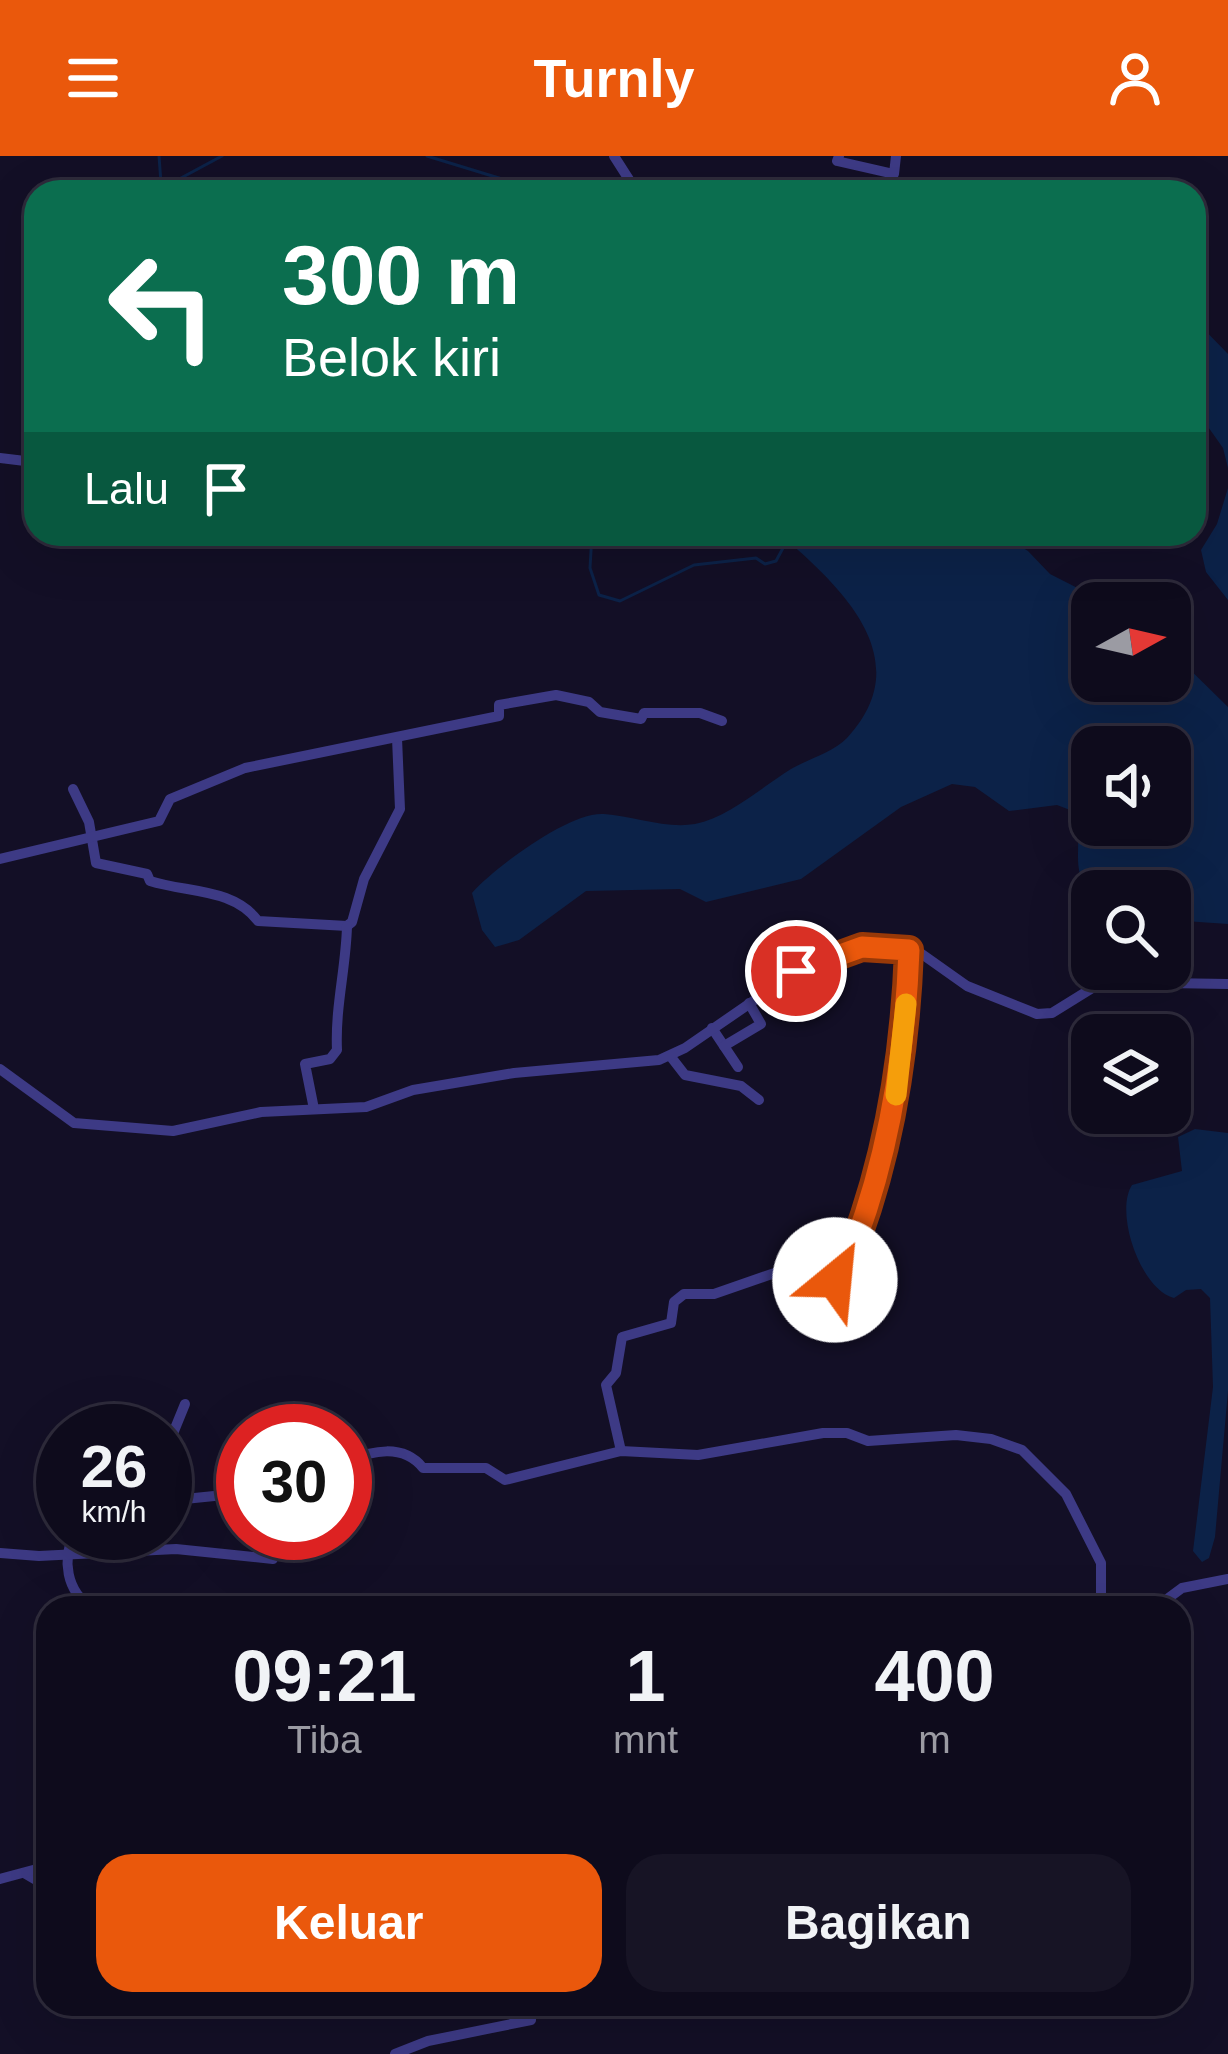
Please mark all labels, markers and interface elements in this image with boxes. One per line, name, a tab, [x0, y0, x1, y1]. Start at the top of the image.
icon: menu	[60, 45, 126, 111]
icon: person	[1102, 45, 1168, 111]
text: Turnly	[534, 48, 695, 108]
icon: left	[84, 228, 240, 384]
text: 300 m	[282, 228, 520, 322]
text: Belok kiri	[282, 327, 501, 387]
icon: arrive	[193, 456, 259, 522]
text: Lalu	[84, 463, 169, 514]
north arrow	[1071, 582, 1191, 702]
map controls	[1071, 582, 1191, 1134]
button: sound	[1071, 726, 1191, 846]
button: search	[1071, 870, 1191, 990]
pin	[745, 920, 847, 1022]
icon: arrive	[763, 938, 829, 1004]
button: layers	[1071, 1014, 1191, 1134]
position arrow	[772, 1217, 898, 1343]
speed limit sign: 30	[216, 1404, 372, 1560]
text: 26	[81, 1433, 147, 1500]
text: km/h	[81, 1495, 147, 1528]
text: 09:21	[232, 1636, 417, 1716]
text: 1	[625, 1636, 666, 1716]
text: 400	[874, 1636, 995, 1716]
text: Tiba	[287, 1718, 362, 1761]
text: mnt	[613, 1718, 678, 1761]
text: m	[918, 1718, 951, 1761]
button: Keluar	[96, 1854, 602, 1992]
button: Bagikan	[626, 1854, 1131, 1992]

